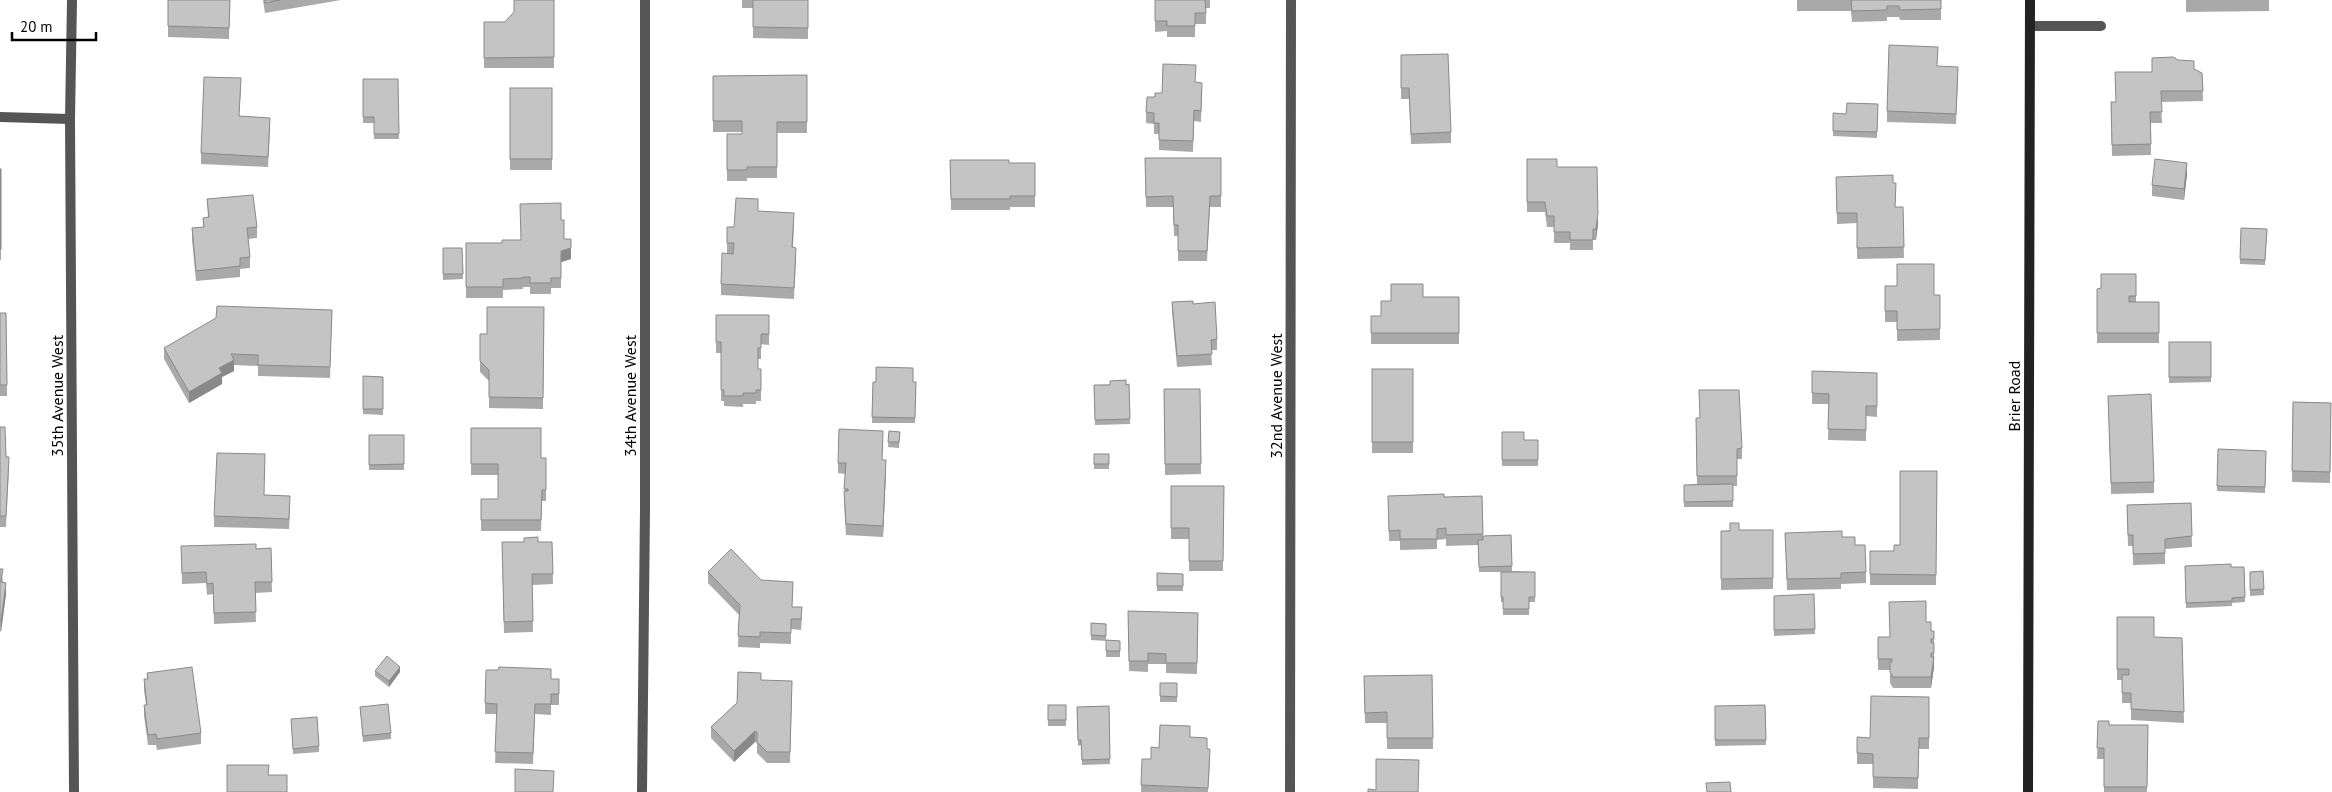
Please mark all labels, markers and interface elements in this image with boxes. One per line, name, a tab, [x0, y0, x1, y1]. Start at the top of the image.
scale bar	[12, 10, 96, 42]
text: 20 m	[20, 17, 53, 36]
street label: 32nd Avenue West	[1266, 333, 1286, 459]
street label: 35th Avenue West	[47, 334, 67, 457]
street label: 34th Avenue West	[620, 334, 640, 457]
street label: Brier Road	[2004, 361, 2024, 431]

